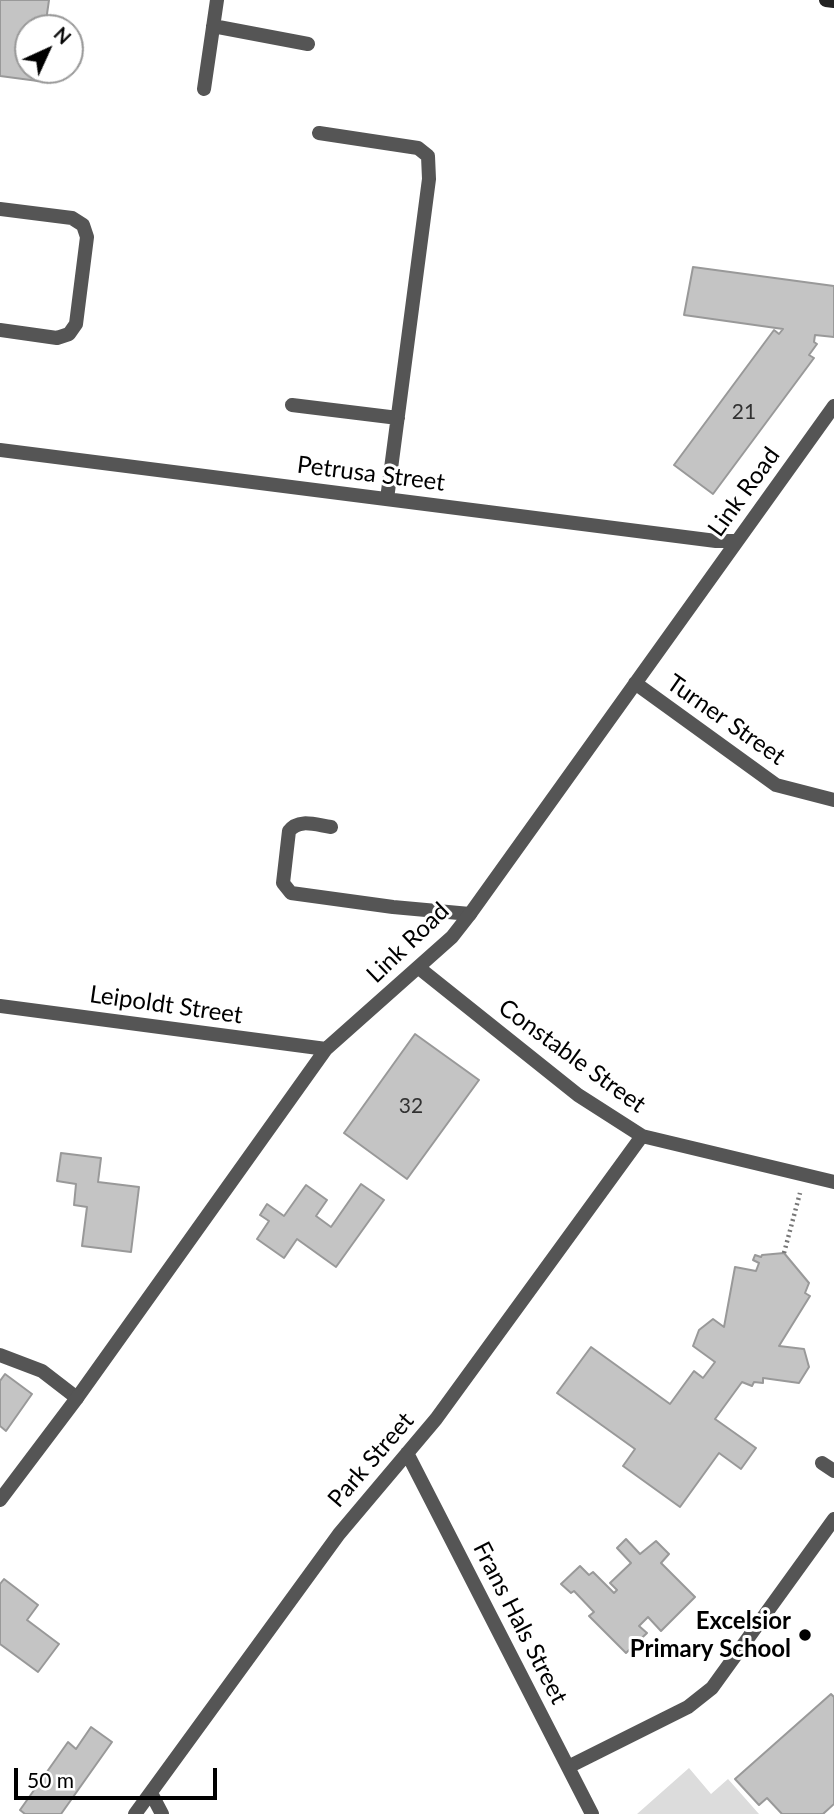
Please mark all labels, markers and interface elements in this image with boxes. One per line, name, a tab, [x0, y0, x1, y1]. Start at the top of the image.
north arrow	[14, 14, 84, 84]
text: N	[49, 22, 76, 49]
house number: 21	[732, 399, 756, 425]
street label: Link Road	[702, 442, 786, 542]
street label: Petrusa Street	[295, 451, 447, 497]
street label: Turner Street	[661, 669, 791, 771]
street label: Link Road	[361, 897, 455, 989]
street label: Leipoldt Street	[88, 980, 244, 1030]
street label: Constable Street	[493, 993, 651, 1119]
house number: 32	[399, 1093, 423, 1119]
street label: Park Street	[322, 1407, 420, 1513]
street label: Frans Hals Street	[467, 1537, 573, 1709]
place label: Excelsior Primary School	[630, 1607, 791, 1663]
marker: Excelsior Primary School	[797, 1627, 813, 1643]
scale bar	[18, 1755, 220, 1799]
text: 50 m	[27, 1767, 74, 1792]

